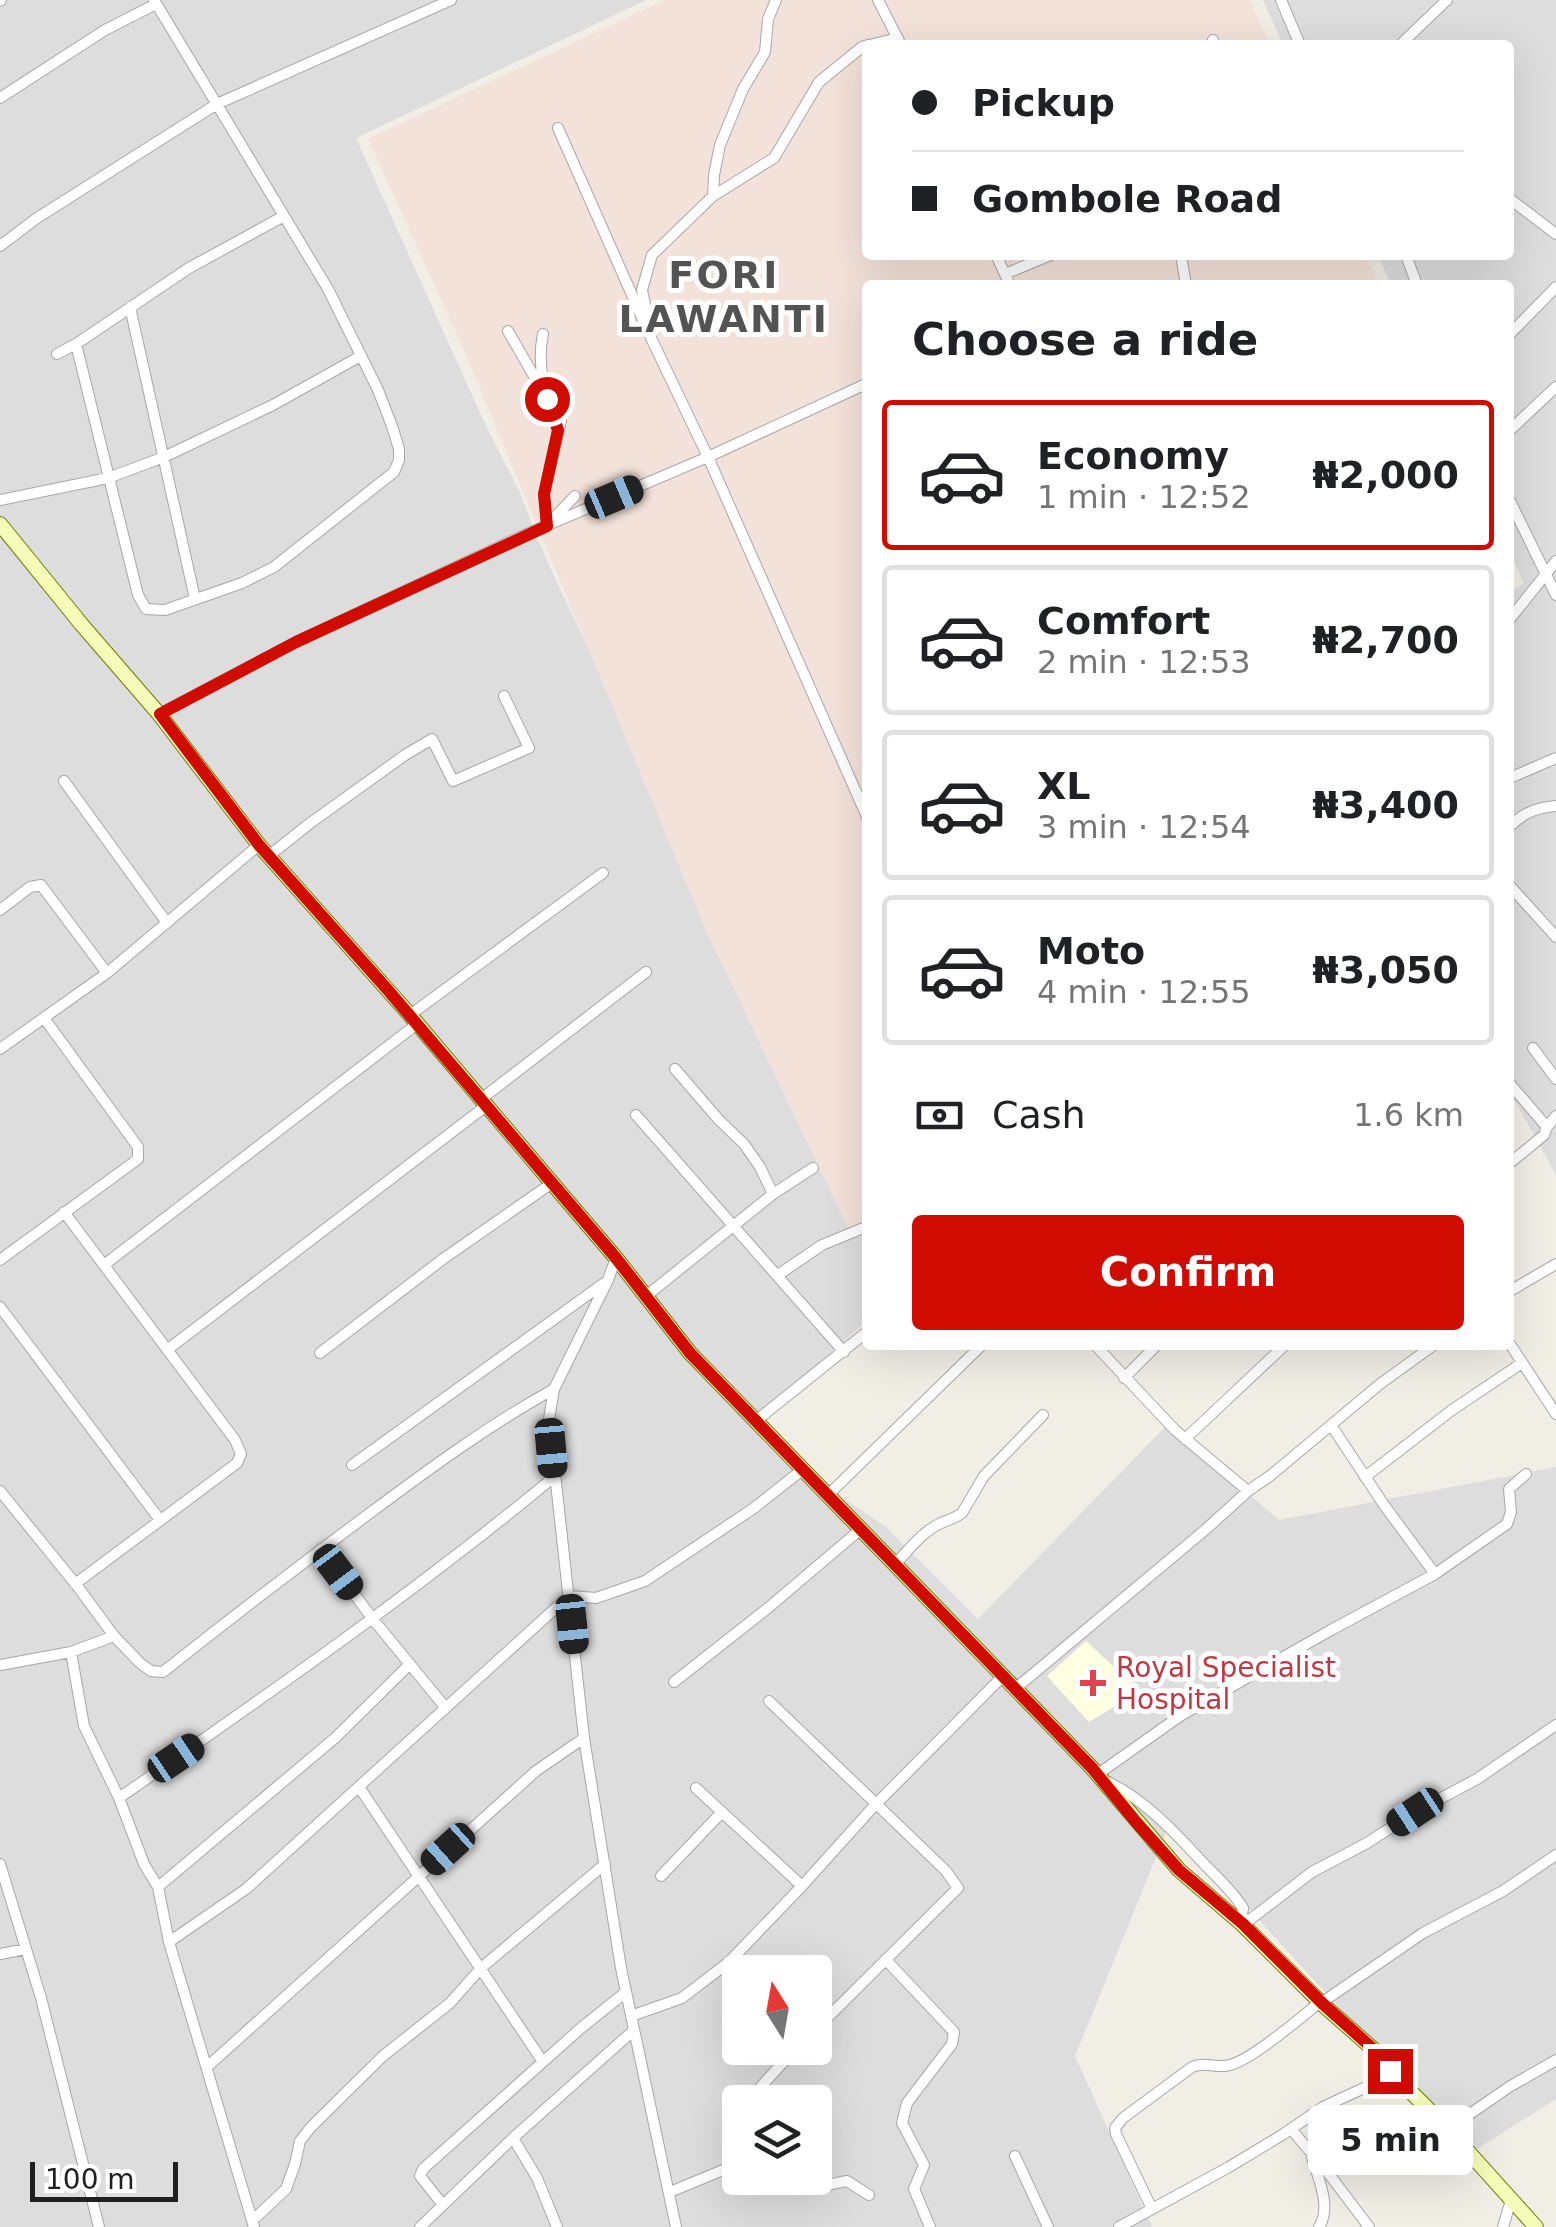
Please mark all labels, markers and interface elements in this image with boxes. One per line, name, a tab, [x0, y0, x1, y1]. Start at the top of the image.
text: Pickup	[972, 81, 1115, 125]
text: Gombole Road	[972, 177, 1282, 221]
district label: FORI LAWANTI	[619, 253, 829, 341]
text: Choose a ride	[912, 313, 1258, 366]
route start	[525, 377, 570, 422]
icon: car	[917, 430, 1007, 520]
text: Economy	[1037, 434, 1229, 478]
text: ₦2,000	[1312, 453, 1459, 497]
car	[581, 471, 647, 523]
text: 1 min · 12:52	[1037, 478, 1251, 516]
icon: car	[917, 595, 1007, 685]
text: Comfort	[1037, 599, 1210, 643]
text: ₦2,700	[1312, 618, 1459, 662]
text: 2 min · 12:53	[1037, 643, 1251, 681]
icon: car	[917, 760, 1007, 850]
text: XL	[1037, 764, 1091, 808]
text: ₦3,400	[1312, 783, 1459, 827]
text: 3 min · 12:54	[1037, 808, 1251, 846]
icon: car	[917, 925, 1007, 1015]
text: Moto	[1037, 929, 1145, 973]
text: ₦3,050	[1312, 948, 1459, 992]
text: 4 min · 12:55	[1037, 973, 1251, 1011]
icon: cash	[912, 1088, 967, 1143]
text: Cash	[992, 1093, 1086, 1137]
text: 1.6 km	[1353, 1096, 1464, 1134]
button: Confirm	[912, 1215, 1464, 1330]
car	[533, 1417, 569, 1479]
car	[308, 1539, 368, 1605]
car	[554, 1593, 590, 1655]
place label: Royal Specialist Hospital	[1116, 1651, 1336, 1716]
marker: Royal Specialist Hospital	[1080, 1670, 1106, 1696]
car	[143, 1729, 209, 1787]
car	[1382, 1783, 1448, 1841]
car	[416, 1818, 480, 1880]
north arrow	[722, 1955, 832, 2065]
map controls	[722, 1955, 832, 2195]
route end	[1368, 2049, 1413, 2094]
button: layers	[722, 2085, 832, 2195]
callout: 5 min	[1308, 2106, 1472, 2176]
text: 5 min	[1340, 2121, 1441, 2159]
scale bar	[30, 2157, 178, 2202]
text: 100 m	[45, 2163, 135, 2196]

